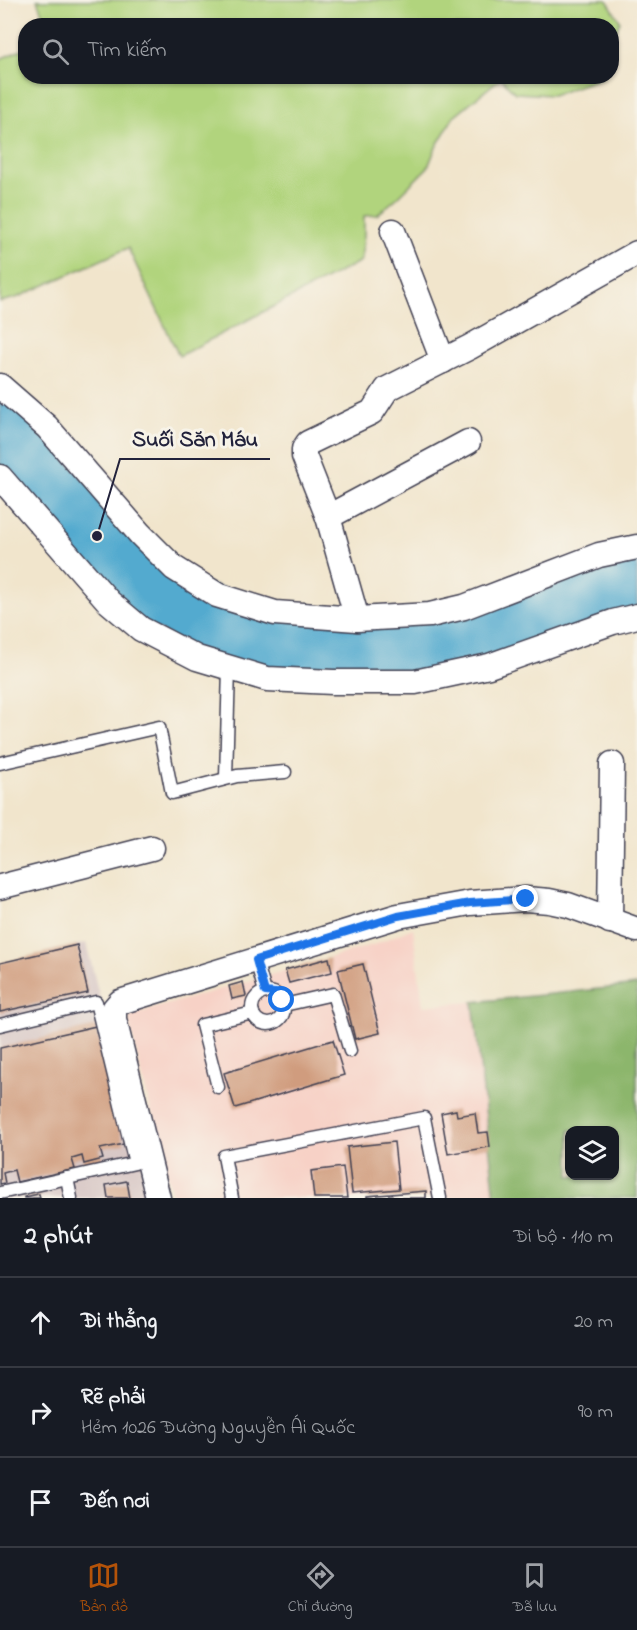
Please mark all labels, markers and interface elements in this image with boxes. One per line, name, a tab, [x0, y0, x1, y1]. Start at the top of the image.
search box	[18, 18, 619, 84]
icon: search	[39, 35, 72, 68]
text: Tìm kiếm	[87, 35, 167, 67]
callout: Suối Săn Máu	[120, 419, 270, 459]
text: Suối Săn Máu	[132, 425, 259, 457]
route end	[512, 885, 538, 911]
route start	[268, 986, 294, 1012]
map controls	[565, 1126, 619, 1180]
button: layers	[565, 1126, 619, 1180]
text: 2 phút	[24, 1218, 93, 1256]
text: Đi bộ · 110 m	[513, 1223, 613, 1252]
icon: ahead	[24, 1306, 57, 1339]
text: Đi thẳng	[81, 1306, 157, 1338]
text: 20 m	[574, 1308, 613, 1337]
text: Rẽ phải	[81, 1382, 145, 1414]
icon: right	[24, 1396, 57, 1429]
text: 90 m	[578, 1398, 613, 1427]
text: Hẻm 1026 Đường Nguyễn Ái Quốc	[81, 1414, 355, 1443]
icon: arrive	[24, 1486, 57, 1519]
text: Đến nơi	[81, 1486, 150, 1518]
tab: Bản đồ	[80, 1559, 128, 1619]
tab: Chỉ đường	[288, 1559, 353, 1619]
tab: Đã lưu	[512, 1559, 557, 1619]

